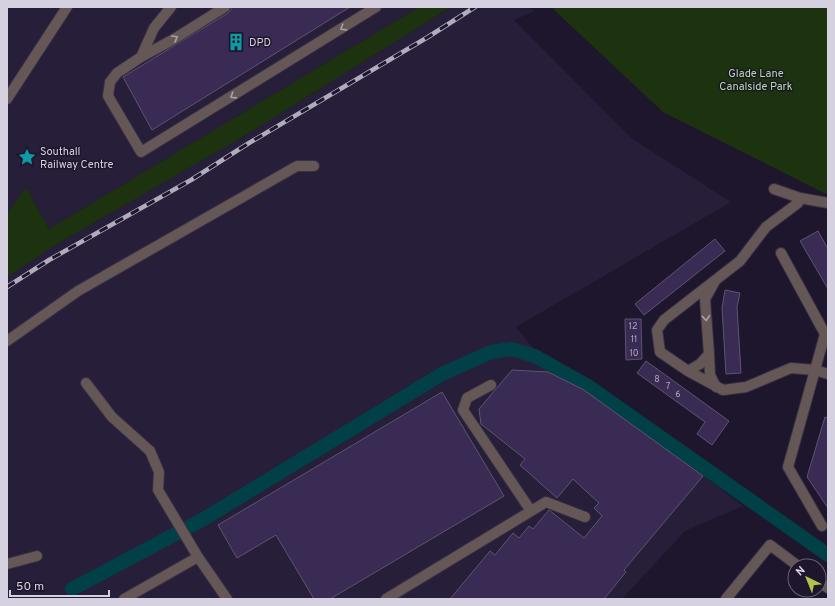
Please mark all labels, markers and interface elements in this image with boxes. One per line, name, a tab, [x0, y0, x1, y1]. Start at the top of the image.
one-way arrow	[340, 23, 347, 30]
building icon: DPD	[226, 32, 246, 52]
one-way arrow	[171, 36, 178, 43]
place label: DPD	[249, 36, 271, 50]
park label: Glade Lane Canalside Park	[719, 67, 793, 94]
one-way arrow	[230, 91, 237, 99]
place label: Southall Railway Centre	[40, 145, 114, 172]
place icon: Southall Railway Centre	[17, 147, 37, 167]
one-way arrow	[701, 315, 710, 321]
house number: 12	[629, 321, 637, 332]
house number: 11	[631, 334, 637, 345]
house number: 10	[629, 348, 639, 359]
house number: 8	[654, 374, 660, 385]
house number: 7	[666, 381, 671, 392]
house number: 6	[675, 389, 681, 400]
north arrow	[787, 558, 827, 598]
text: N	[793, 564, 809, 579]
scale bar	[10, 572, 109, 598]
text: 50 m	[16, 579, 44, 595]

